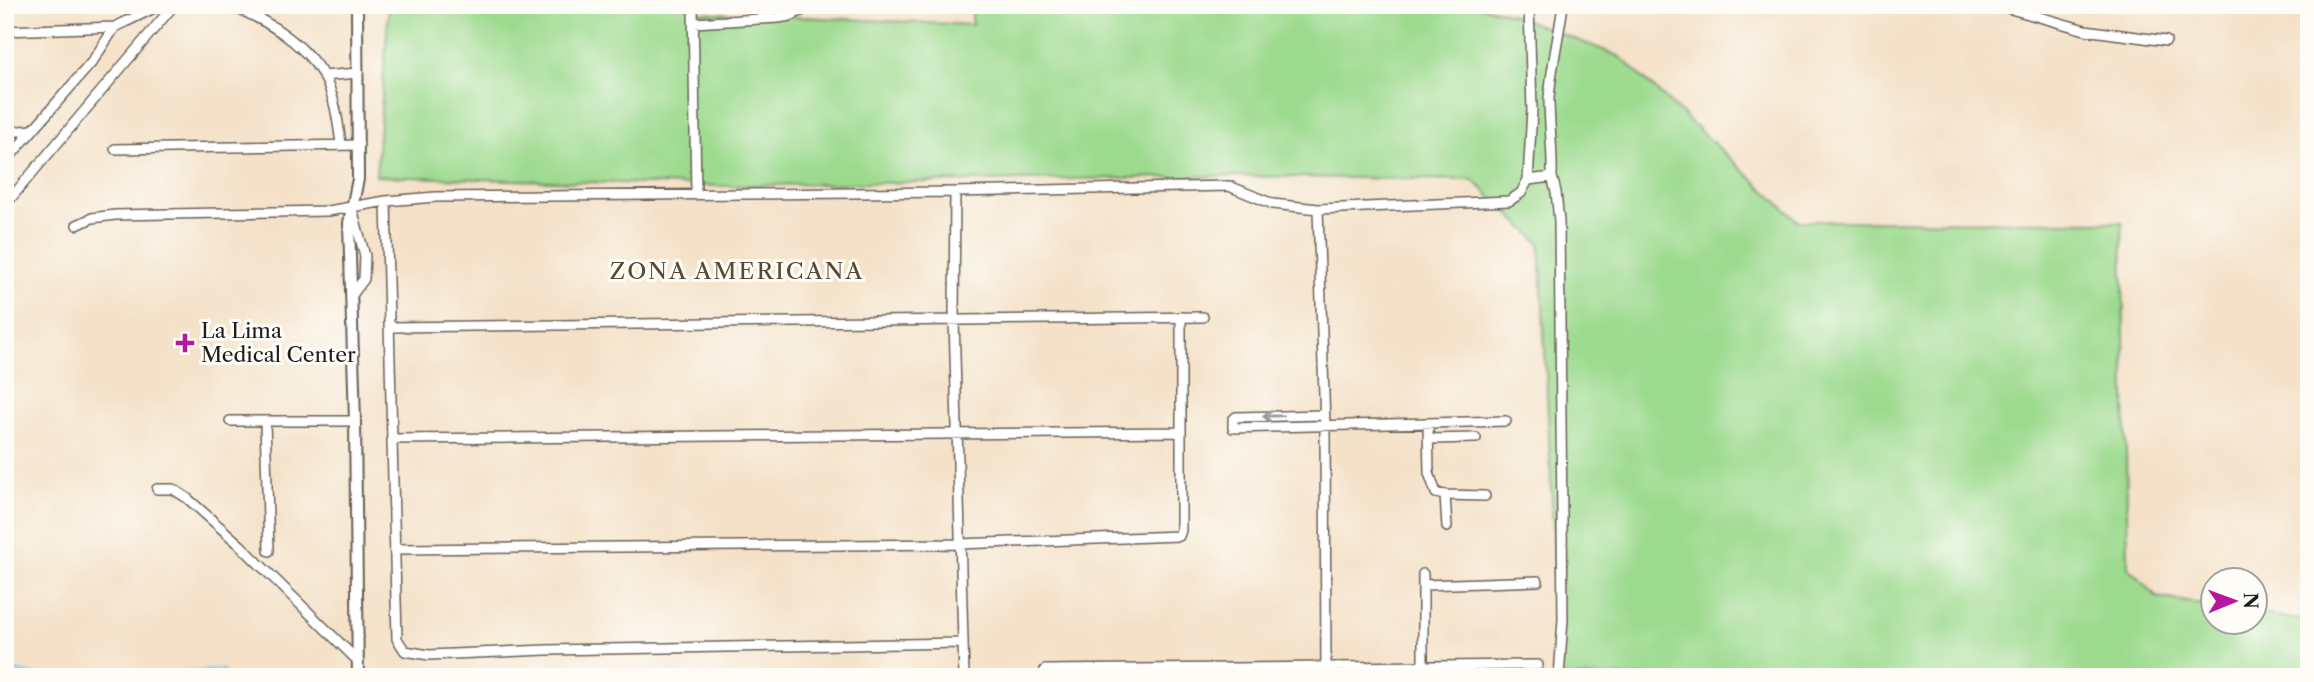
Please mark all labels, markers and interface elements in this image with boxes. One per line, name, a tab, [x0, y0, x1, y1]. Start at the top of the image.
district label: ZONA AMERICANA	[610, 257, 864, 285]
place label: La Lima Medical Center	[201, 318, 356, 367]
marker: La Lima Medical Center	[175, 333, 195, 353]
one-way arrow	[1261, 409, 1284, 423]
north arrow	[2198, 566, 2268, 636]
text: N	[2239, 592, 2262, 609]

